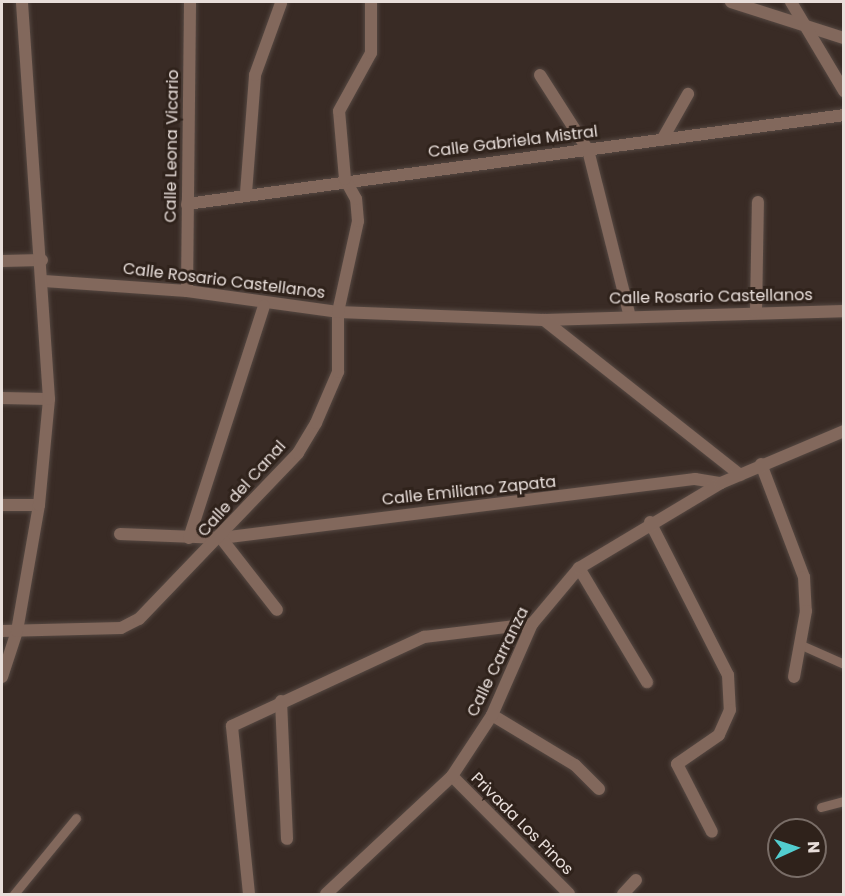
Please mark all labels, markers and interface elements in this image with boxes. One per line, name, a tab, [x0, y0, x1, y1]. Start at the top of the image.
street label: Calle Leona Vicario	[161, 69, 183, 223]
street label: Calle Gabriela Mistral	[427, 122, 599, 162]
street label: Calle Rosario Castellanos	[122, 259, 326, 303]
street label: Calle Rosario Castellanos	[609, 286, 813, 308]
street label: Calle del Canal	[194, 437, 290, 541]
street label: Calle Emiliano Zapata	[381, 472, 557, 510]
street label: Calle Carranza	[463, 604, 533, 720]
street label: Privada Los Pinos	[467, 769, 577, 879]
north arrow	[767, 818, 827, 878]
text: N	[802, 841, 825, 854]

